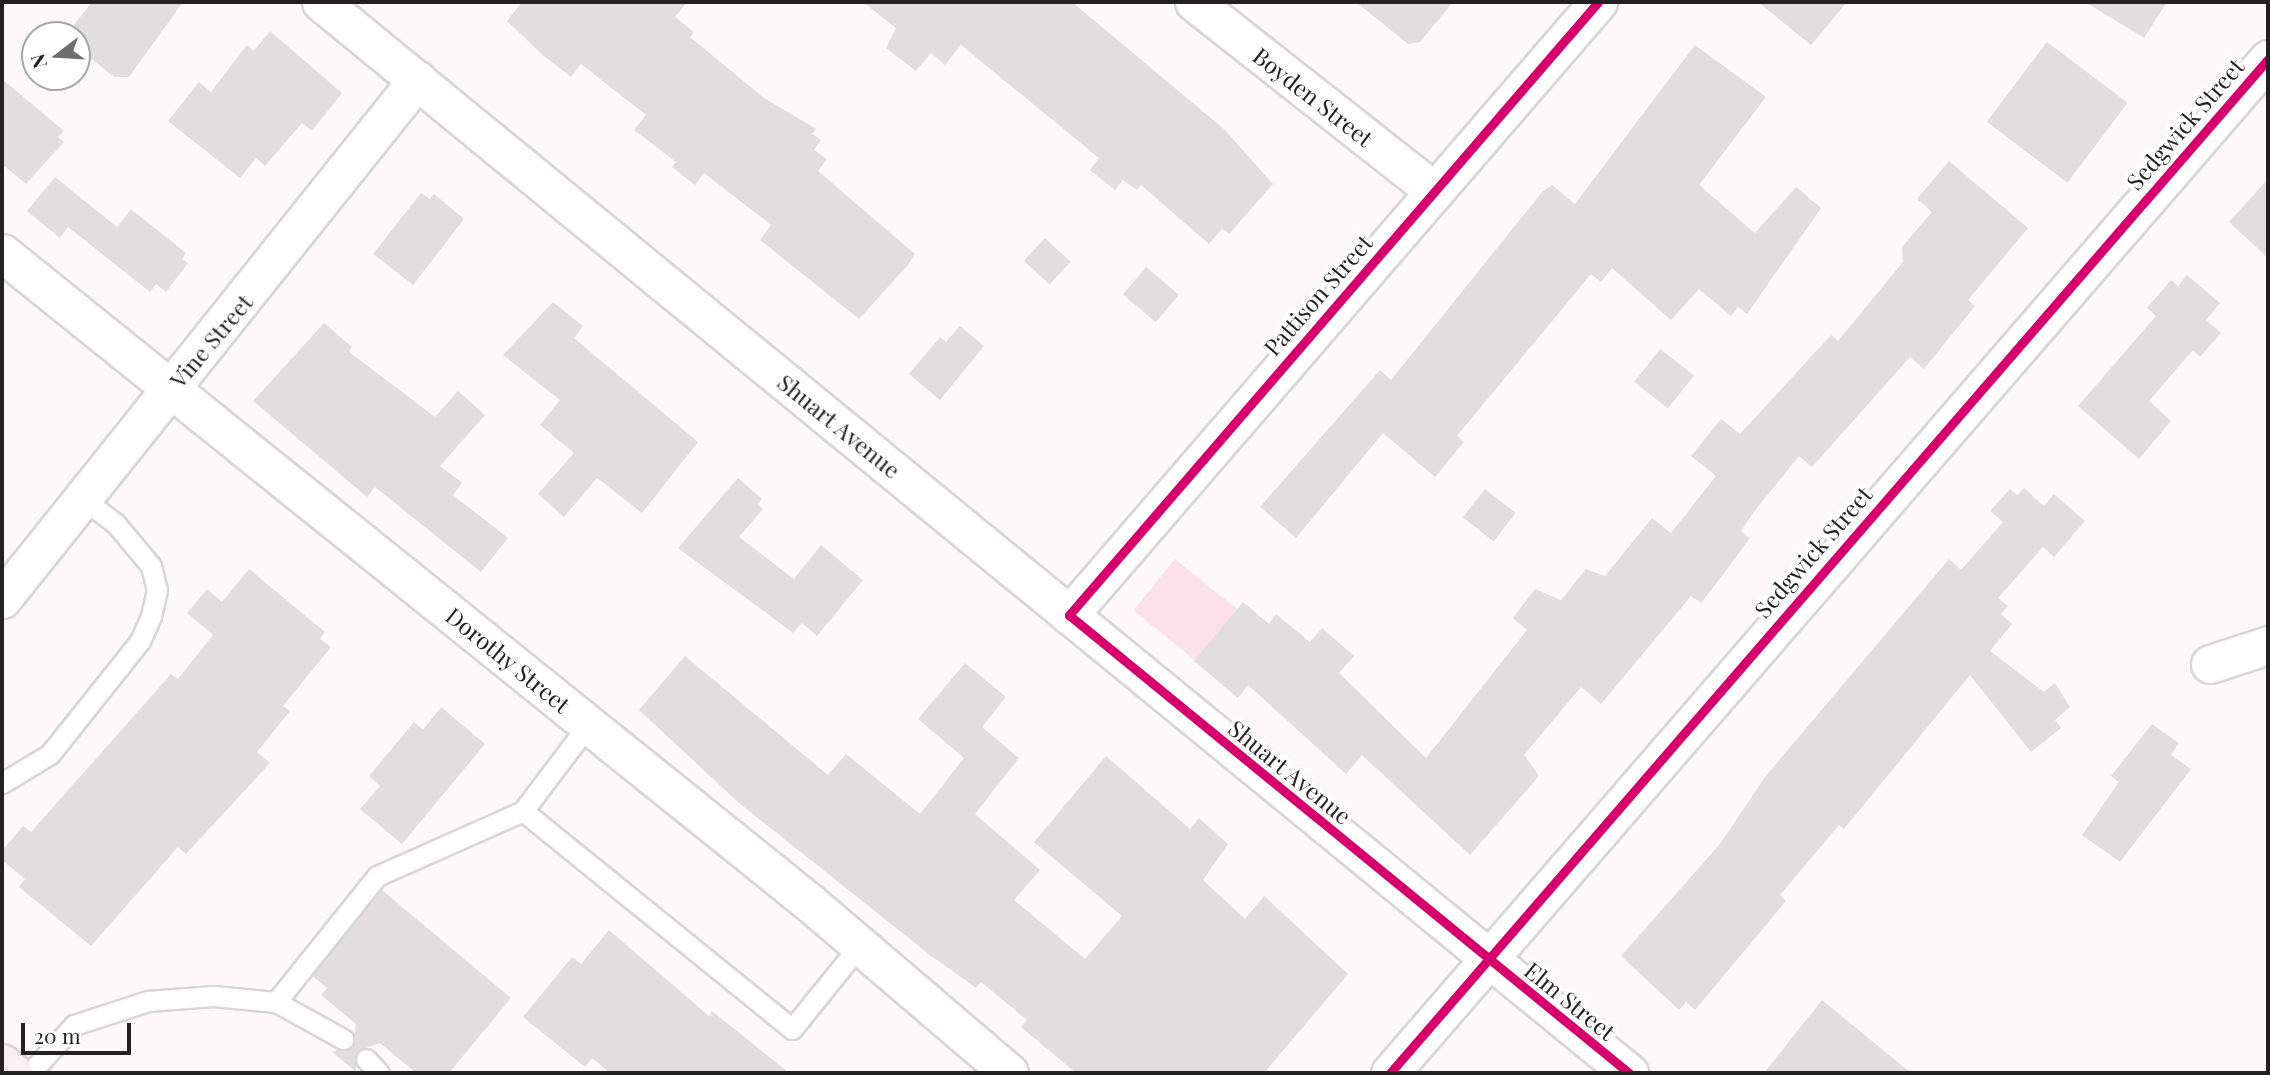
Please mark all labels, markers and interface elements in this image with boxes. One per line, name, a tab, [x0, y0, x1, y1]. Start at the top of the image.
north arrow	[21, 21, 91, 91]
street label: Boyden Street	[1248, 42, 1378, 152]
text: N	[23, 51, 52, 72]
street label: Sedgwick Street	[2120, 53, 2250, 195]
street label: Pattison Street	[1258, 229, 1378, 361]
street label: Vine Street	[164, 289, 258, 393]
street label: Shuart Avenue	[772, 368, 906, 484]
street label: Sedgwick Street	[1748, 481, 1878, 623]
street label: Dorothy Street	[440, 601, 576, 719]
street label: Shuart Avenue	[1223, 714, 1357, 830]
street label: Elm Street	[1519, 956, 1621, 1046]
scale bar	[24, 1009, 135, 1052]
text: 20 m	[34, 1021, 81, 1049]

